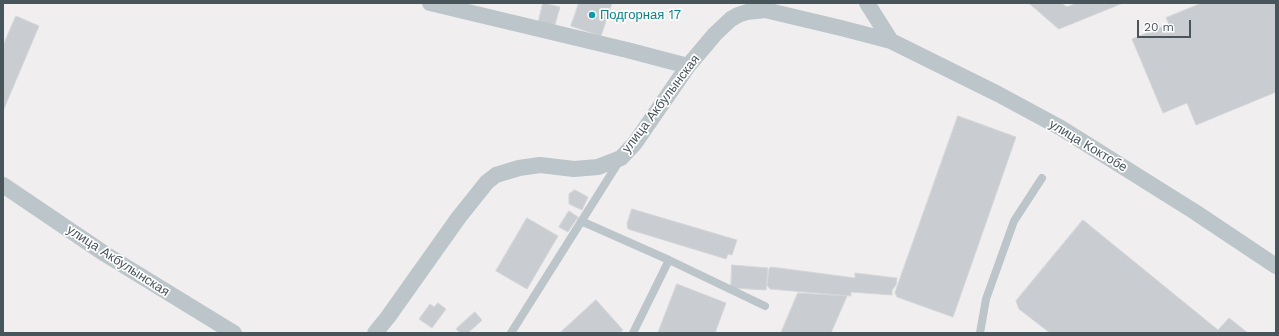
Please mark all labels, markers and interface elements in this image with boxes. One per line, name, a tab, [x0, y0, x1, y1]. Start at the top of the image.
place label: Подгорная 17	[600, 7, 681, 23]
marker: Подгорная 17	[587, 10, 597, 20]
scale bar	[1139, 12, 1193, 38]
text: 20 m	[1144, 20, 1174, 34]
street label: улица Акбулынская	[619, 52, 703, 156]
street label: улица Коктобе	[1046, 117, 1130, 175]
street label: улица Акбулынская	[64, 222, 172, 300]

